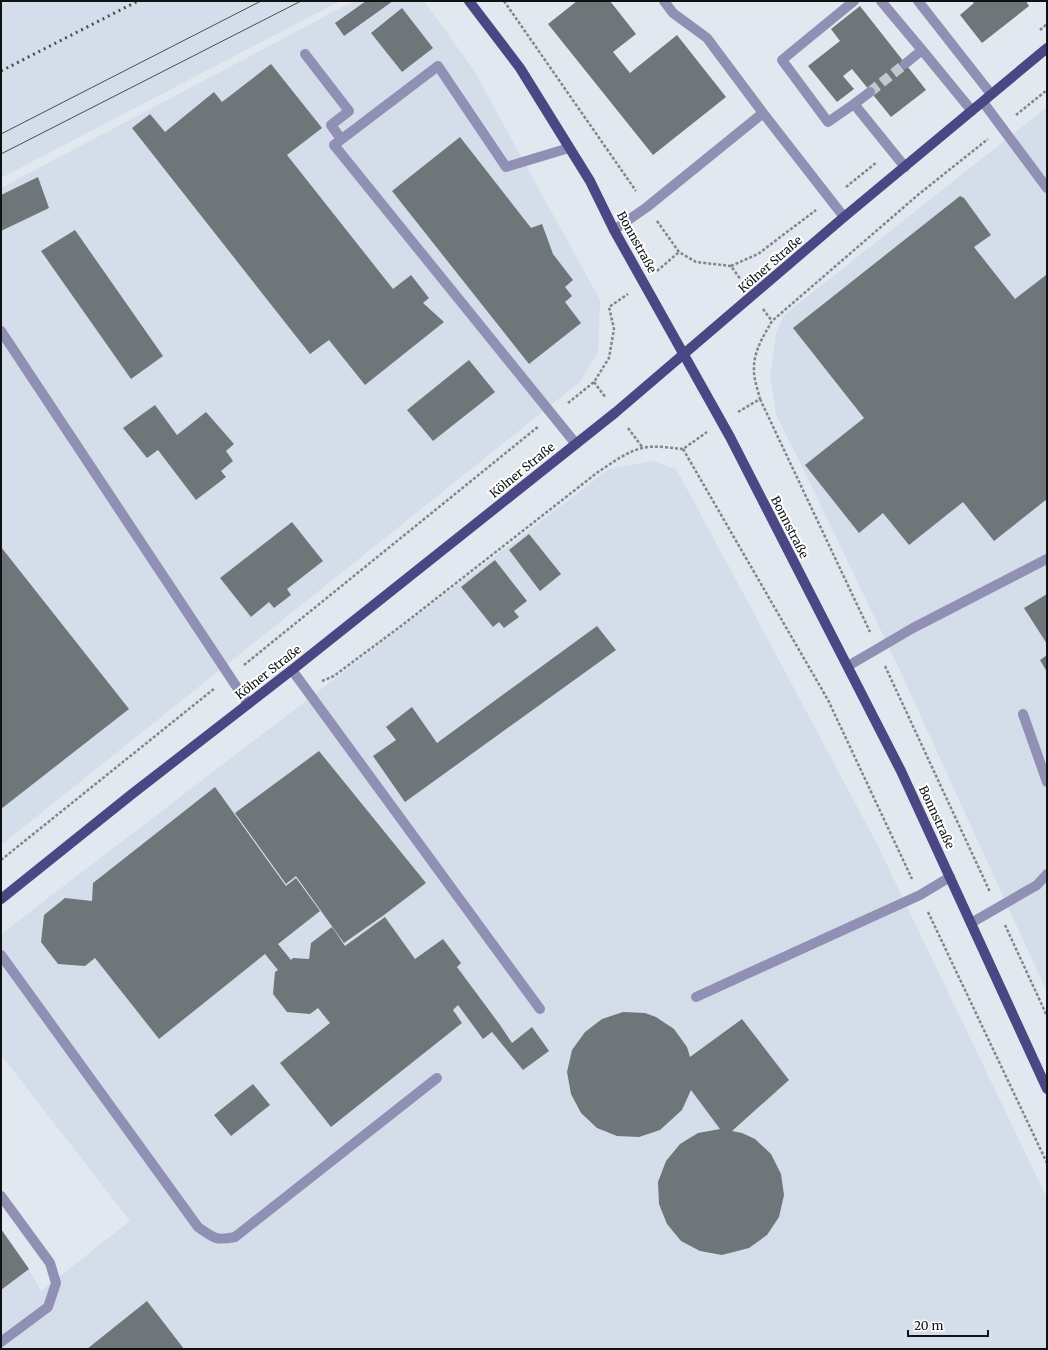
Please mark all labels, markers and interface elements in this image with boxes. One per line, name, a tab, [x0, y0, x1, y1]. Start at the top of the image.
street label: Bonnstraße	[614, 209, 660, 275]
street label: Kölner Straße	[735, 232, 805, 296]
street label: Kölner Straße	[486, 439, 558, 501]
street label: Bonnstraße	[768, 493, 812, 561]
street label: Kölner Straße	[232, 642, 304, 702]
street label: Bonnstraße	[916, 783, 958, 851]
scale bar	[908, 1312, 988, 1338]
text: 20 m	[914, 1318, 943, 1333]

